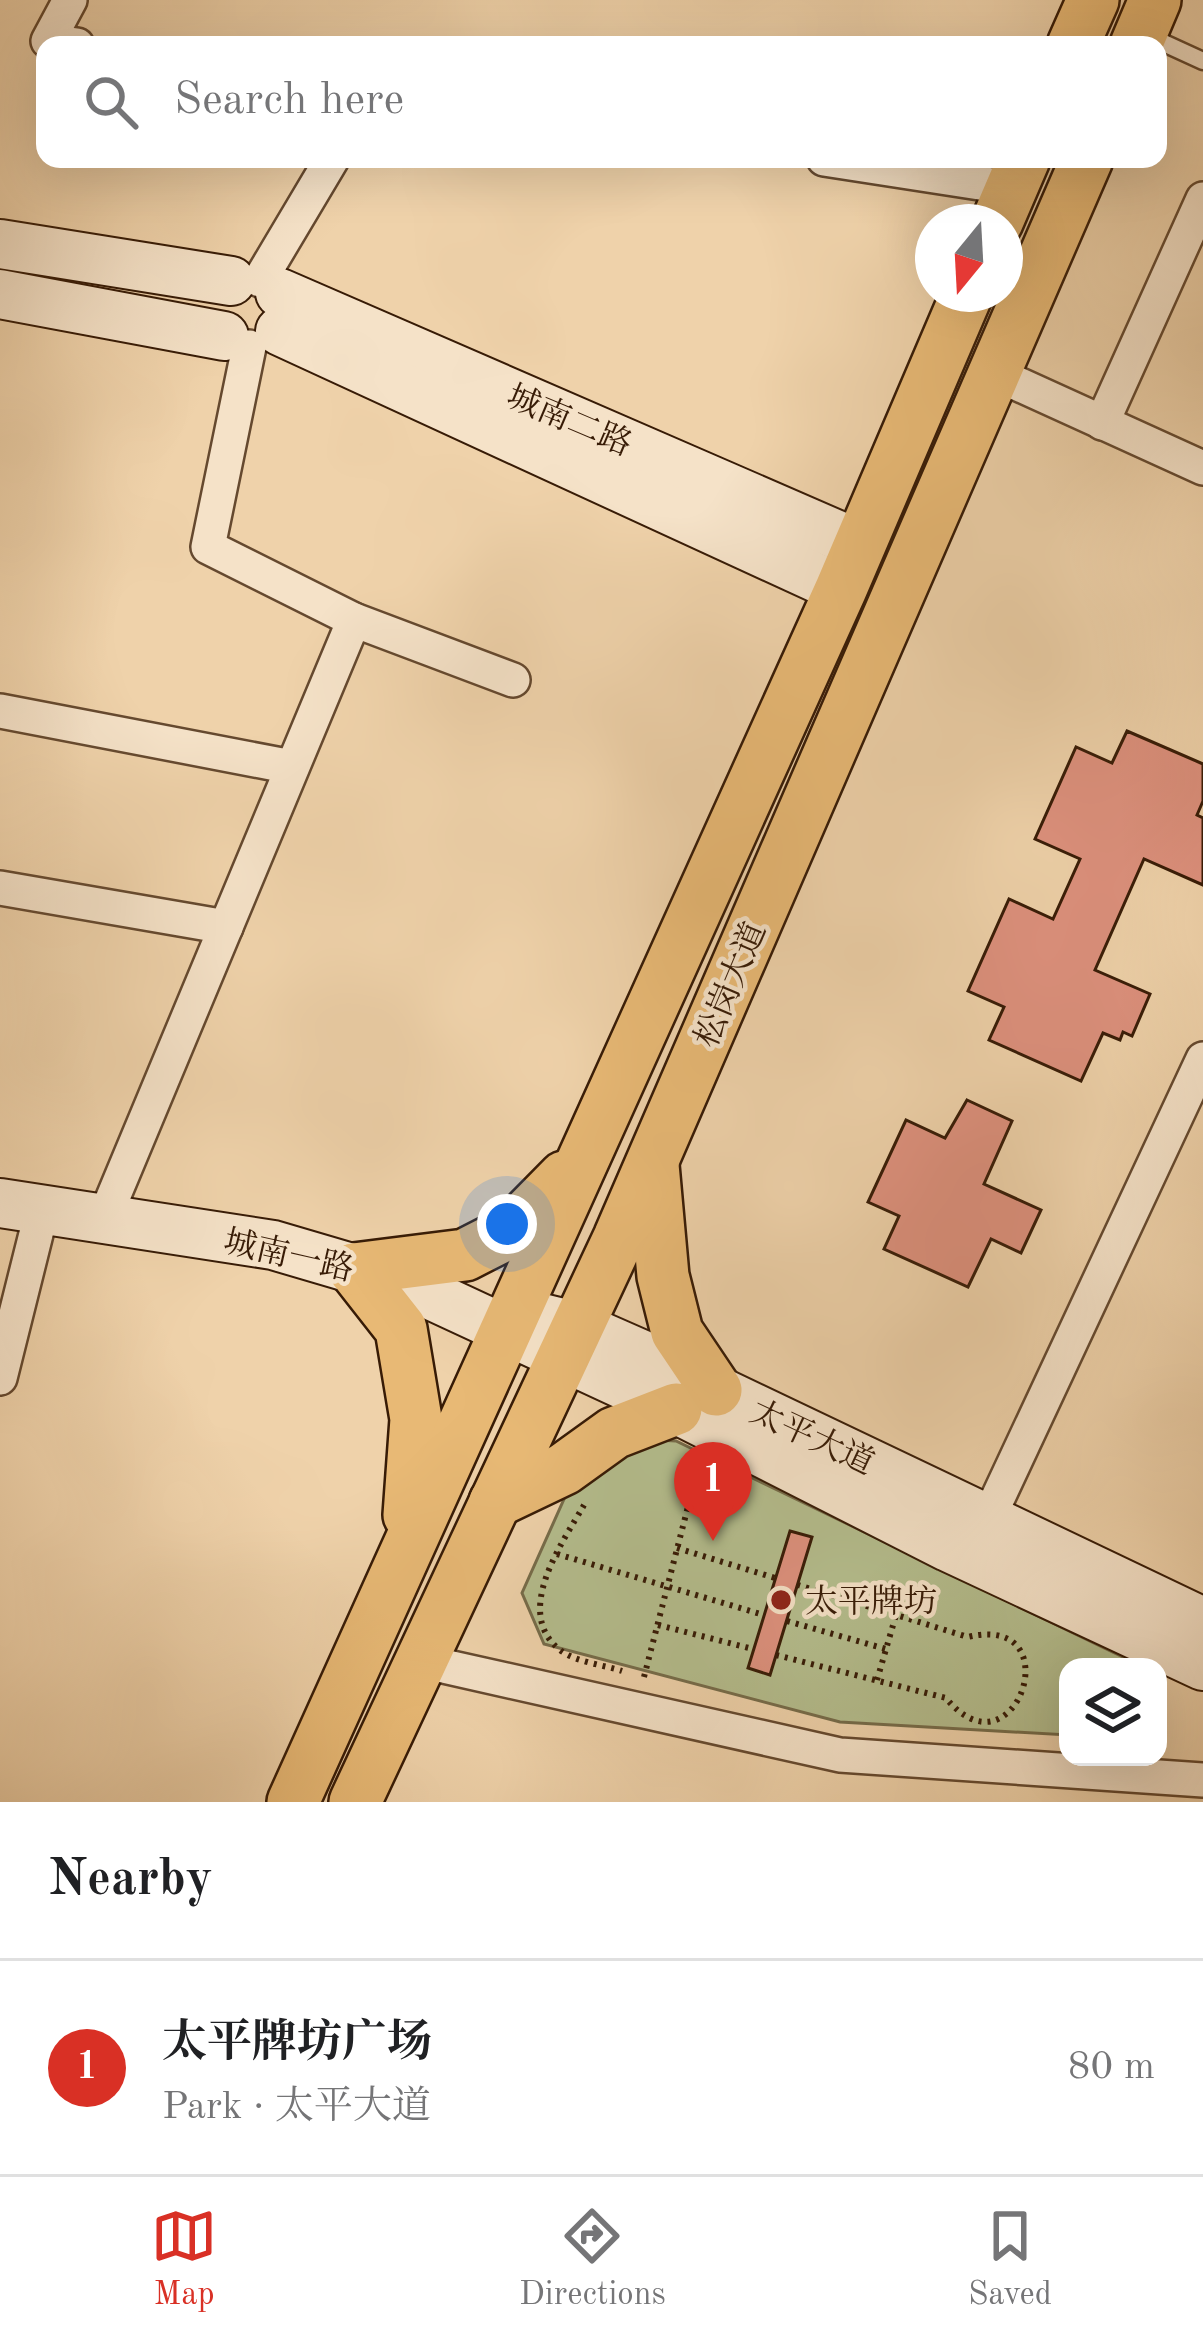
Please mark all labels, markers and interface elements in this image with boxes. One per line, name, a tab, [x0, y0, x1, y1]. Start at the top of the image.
search box	[36, 36, 1167, 168]
icon: search	[78, 69, 144, 135]
text: Search here	[174, 79, 404, 124]
north arrow	[915, 204, 1023, 312]
street label: 城南二路	[501, 378, 637, 463]
street label: 松岗大道	[688, 917, 773, 1053]
your location	[477, 1194, 537, 1254]
street label: 城南一路	[220, 1224, 357, 1288]
street label: 太平大道	[745, 1394, 880, 1482]
pin: 1	[674, 1442, 752, 1541]
place label: 太平牌坊	[805, 1584, 937, 1620]
marker: 太平牌坊	[768, 1587, 794, 1613]
map controls	[1059, 1658, 1167, 1766]
button: layers	[1059, 1658, 1167, 1766]
text: Nearby	[48, 1855, 213, 1906]
text: 太平牌坊广场	[162, 2022, 432, 2067]
text: 1	[76, 2048, 98, 2087]
text: 80 m	[1068, 2048, 1155, 2087]
text: Park · 太平大道	[162, 2088, 431, 2127]
tab: Map	[151, 2203, 217, 2316]
tab: Directions	[519, 2203, 666, 2316]
tab: Saved	[968, 2203, 1052, 2316]

